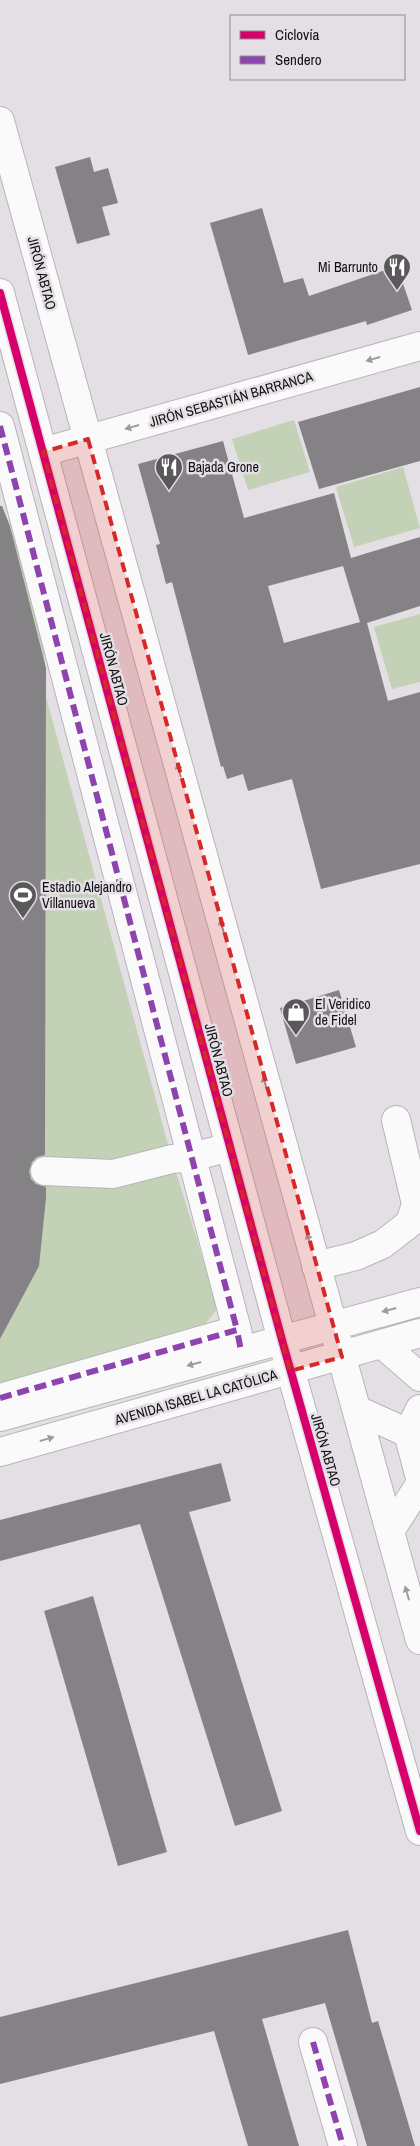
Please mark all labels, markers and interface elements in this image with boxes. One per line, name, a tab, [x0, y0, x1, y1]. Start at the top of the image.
legend	[230, 15, 405, 80]
text: Ciclovía	[275, 24, 320, 45]
text: Sendero	[275, 49, 322, 70]
street label: JIRÓN ABTAO	[24, 234, 60, 312]
restaurant icon: Mi Barrunto	[382, 252, 412, 291]
place label: Mi Barrunto	[318, 258, 378, 276]
one-way arrow	[365, 356, 380, 364]
street label: JIRÓN SEBASTIÁN BARRANCA	[147, 367, 315, 431]
one-way arrow	[125, 423, 140, 431]
restaurant icon: Bajada Grone	[154, 452, 184, 491]
place label: Bajada Grone	[188, 458, 259, 476]
street label: JIRÓN ABTAO	[96, 630, 132, 708]
one-way arrow	[174, 762, 182, 777]
place label: Estadio Alejandro Villanueva	[42, 878, 132, 912]
sports icon: Estadio Alejandro Villanueva	[8, 880, 38, 919]
one-way arrow	[218, 919, 226, 934]
place label: El Veridico de Fidel	[315, 995, 371, 1029]
shop icon: El Veridico de Fidel	[281, 997, 311, 1036]
street label: JIRÓN ABTAO	[201, 1021, 237, 1099]
one-way arrow	[261, 1076, 269, 1091]
one-way arrow	[304, 1232, 312, 1247]
one-way arrow	[382, 1307, 397, 1315]
one-way arrow	[186, 1360, 201, 1368]
street label: AVENIDA ISABEL LA CATÓLICA	[112, 1365, 280, 1429]
street label: JIRÓN ABTAO	[307, 1411, 345, 1489]
one-way arrow	[40, 1434, 55, 1442]
one-way arrow	[403, 1585, 411, 1600]

